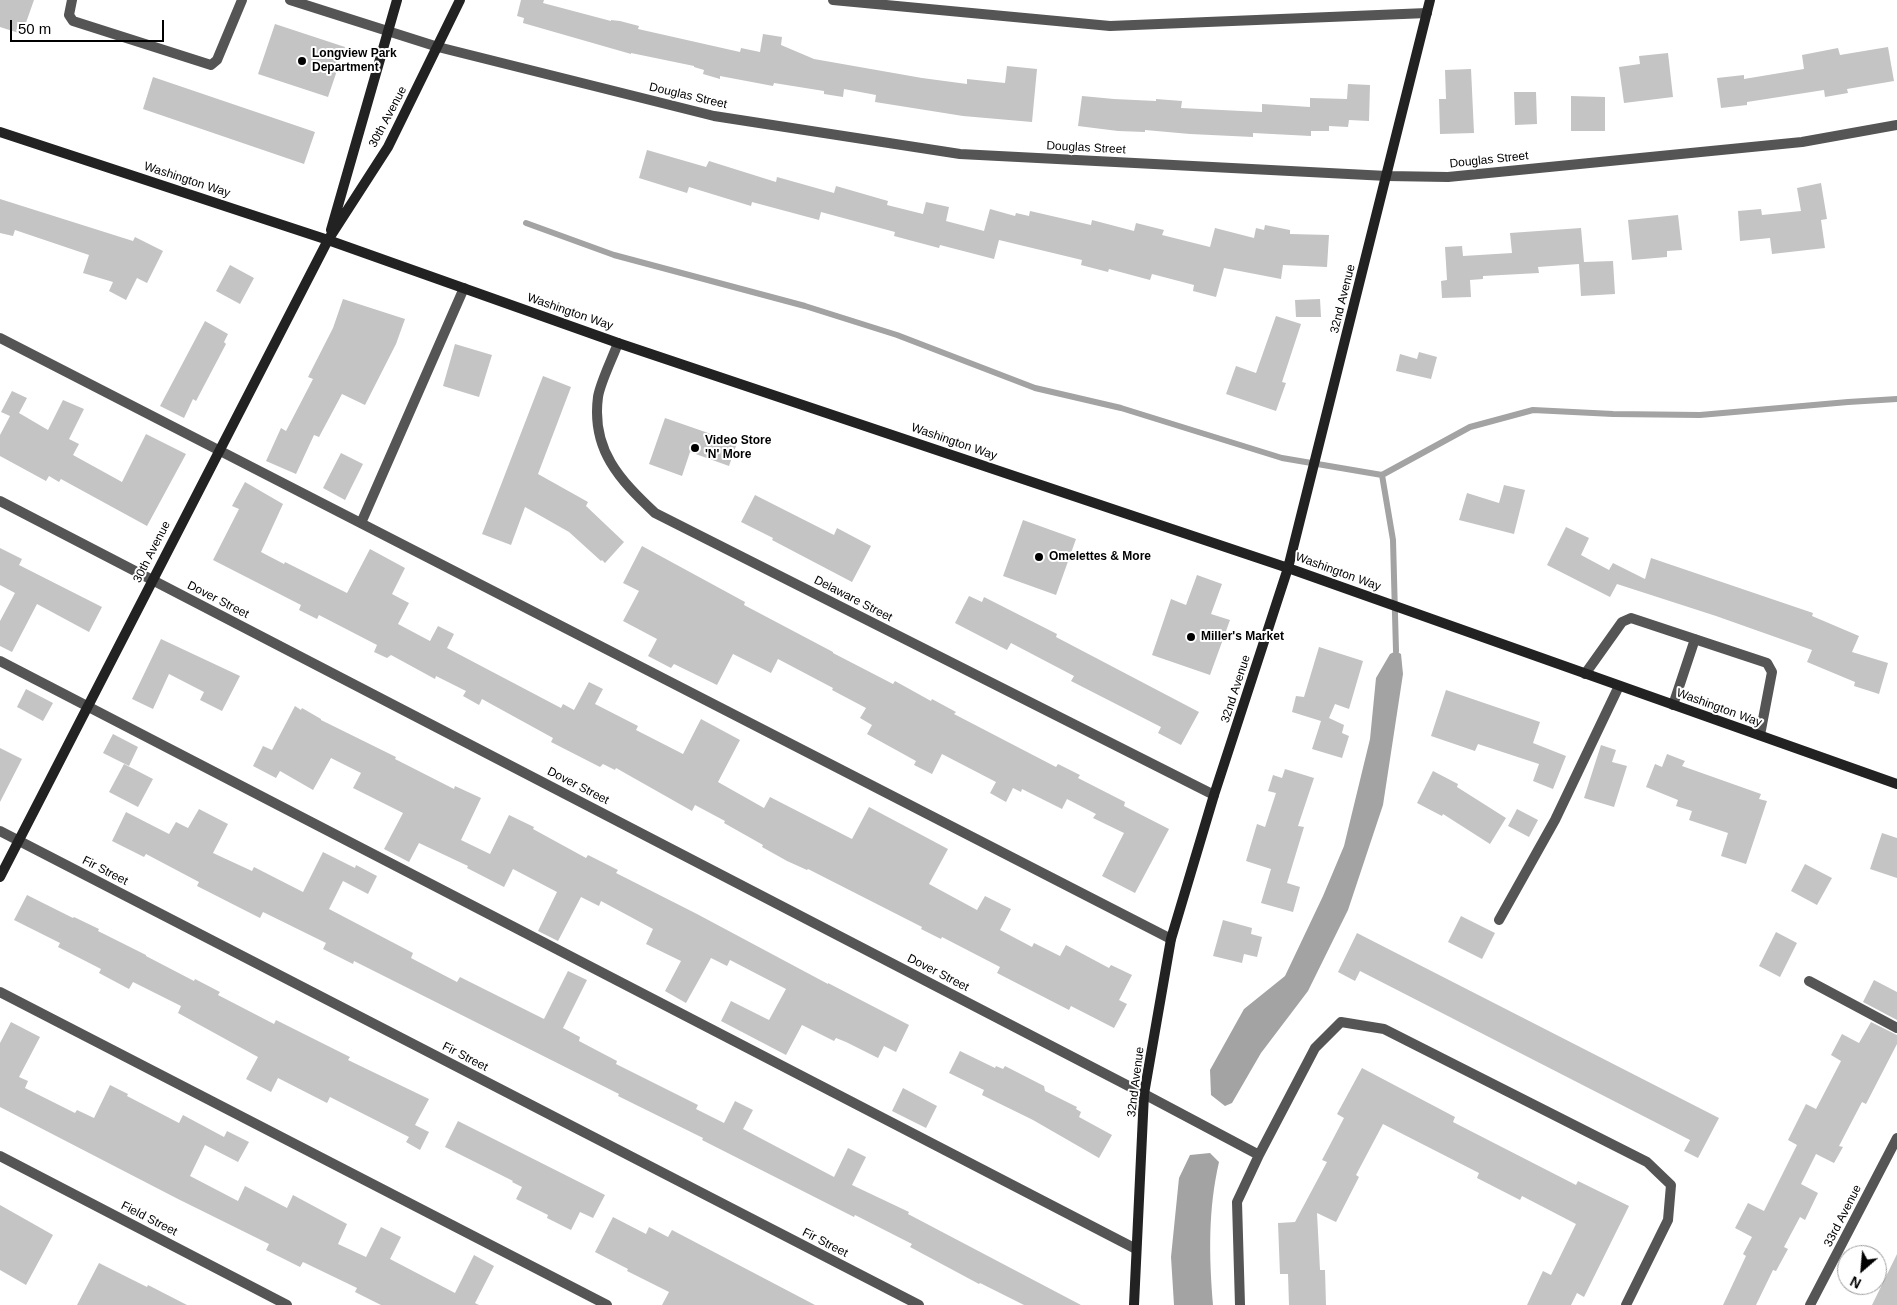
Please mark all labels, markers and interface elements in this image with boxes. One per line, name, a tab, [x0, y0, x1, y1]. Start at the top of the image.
scale bar	[12, 10, 166, 42]
text: 50 m	[18, 20, 51, 37]
place label: Longview Park Department	[312, 47, 397, 75]
marker: Longview Park Department	[296, 55, 308, 67]
street label: Douglas Street	[648, 80, 728, 112]
street label: 30th Avenue	[366, 84, 410, 150]
street label: Douglas Street	[1046, 139, 1126, 157]
street label: Douglas Street	[1449, 149, 1529, 171]
street label: Washington Way	[142, 159, 232, 201]
street label: 32nd Avenue	[1327, 263, 1359, 335]
street label: Washington Way	[525, 291, 615, 333]
street label: Washington Way	[909, 421, 999, 463]
place label: Video Store 'N' More	[705, 434, 771, 462]
marker: Video Store 'N' More	[689, 442, 701, 454]
street label: 30th Avenue	[130, 519, 174, 585]
place label: Omelettes & More	[1049, 550, 1151, 564]
street label: Washington Way	[1293, 550, 1383, 594]
marker: Omelettes & More	[1033, 551, 1045, 563]
street label: Delaware Street	[811, 573, 895, 625]
street label: Dover Street	[185, 578, 251, 622]
place label: Miller's Market	[1201, 630, 1284, 644]
marker: Miller's Market	[1185, 631, 1197, 643]
street label: 32nd Avenue	[1218, 653, 1254, 725]
street label: Washington Way	[1674, 686, 1764, 730]
street label: Dover Street	[545, 764, 611, 808]
street label: Fir Street	[80, 853, 130, 889]
street label: Dover Street	[905, 951, 971, 995]
street label: Fir Street	[440, 1039, 490, 1075]
street label: 32nd Avenue	[1125, 1046, 1147, 1118]
street label: 33rd Avenue	[1821, 1183, 1865, 1249]
street label: Field Street	[118, 1199, 180, 1239]
street label: Fir Street	[800, 1225, 850, 1261]
north arrow	[1837, 1245, 1887, 1295]
text: N	[1848, 1273, 1864, 1292]

